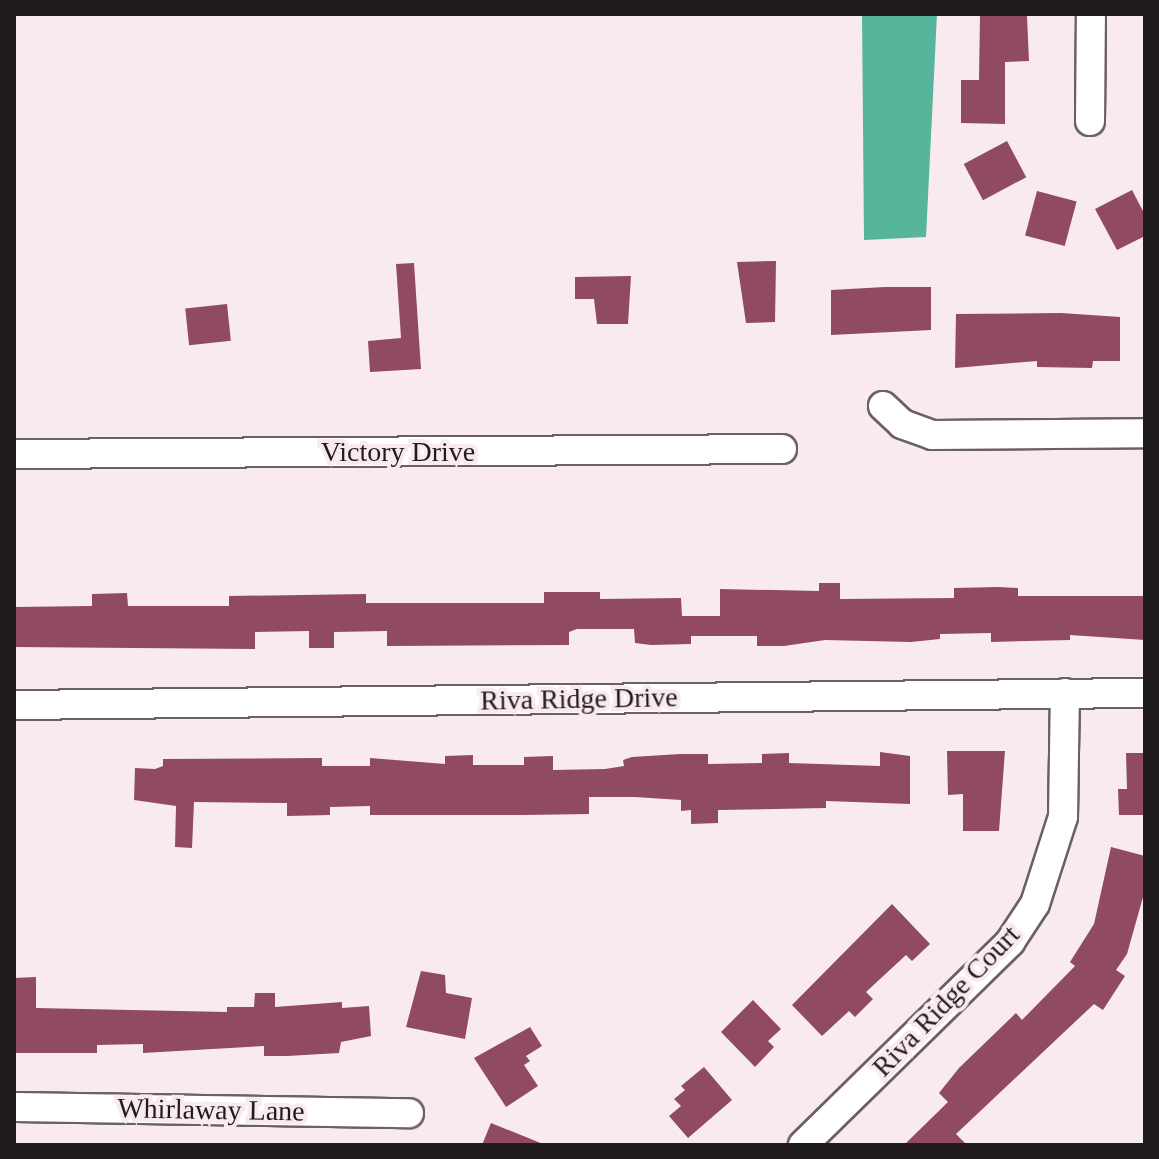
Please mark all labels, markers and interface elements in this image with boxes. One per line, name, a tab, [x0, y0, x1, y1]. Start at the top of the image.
street label: Victory Drive	[321, 435, 475, 469]
street label: Riva Ridge Drive	[480, 680, 678, 718]
street label: Riva Ridge Court	[865, 918, 1027, 1084]
street label: Whirlaway Lane	[117, 1092, 305, 1128]

